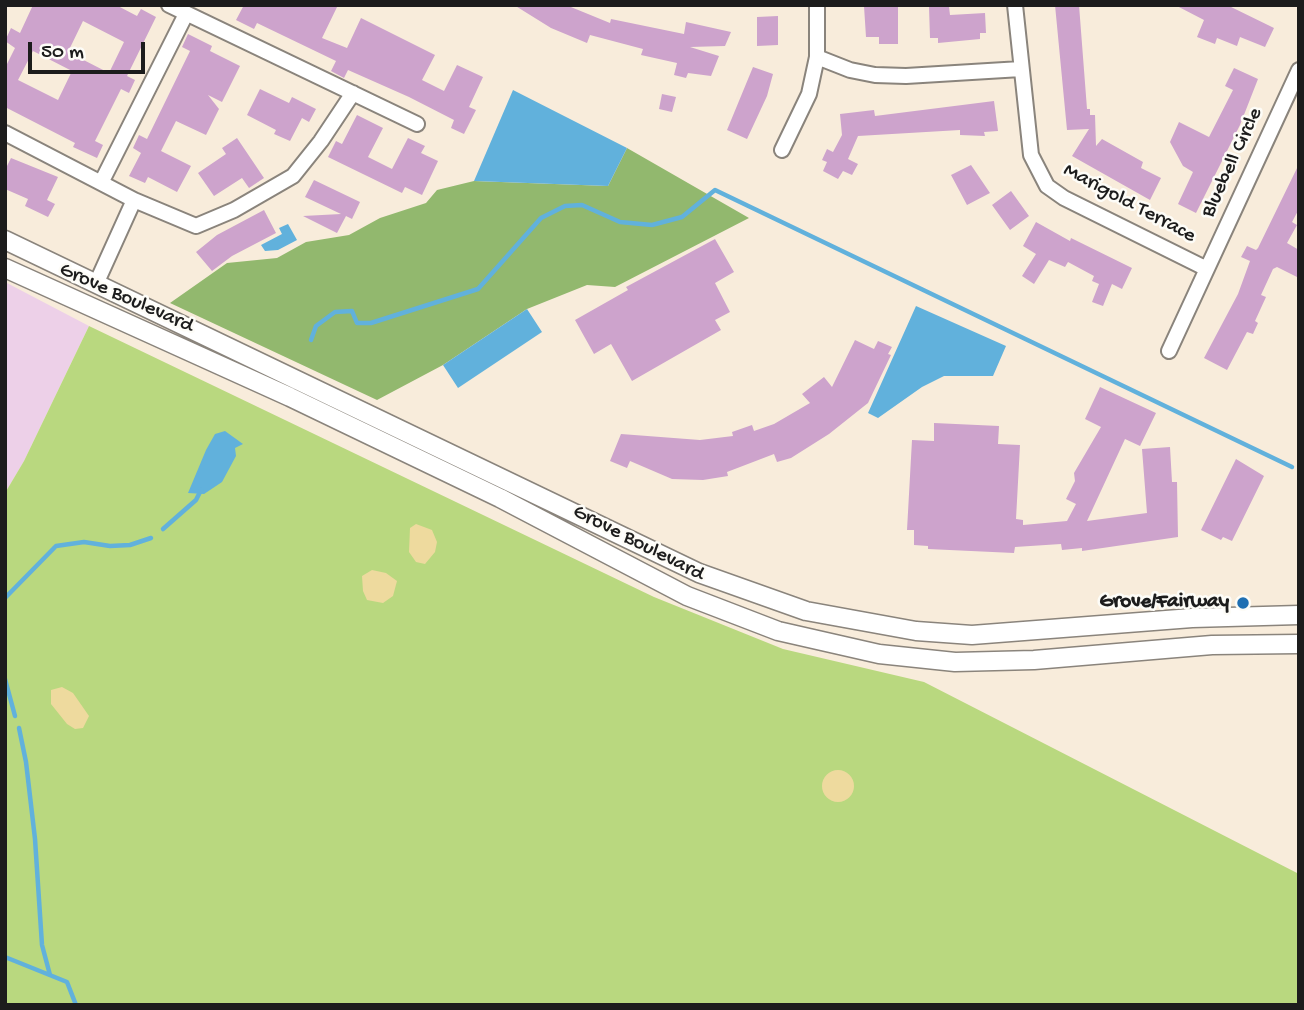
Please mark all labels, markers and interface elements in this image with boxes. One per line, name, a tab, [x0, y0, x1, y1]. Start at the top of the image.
scale bar	[32, 28, 149, 72]
text: 50 m	[41, 41, 84, 66]
street label: Bluebell Circle	[1197, 104, 1269, 222]
street label: Marigold Terrace	[1058, 159, 1200, 249]
street label: Grove Boulevard	[55, 258, 197, 340]
street label: Grove Boulevard	[568, 500, 708, 588]
place label: Grove/Fairway	[1100, 590, 1229, 616]
marker: Grove/Fairway	[1235, 595, 1251, 611]

